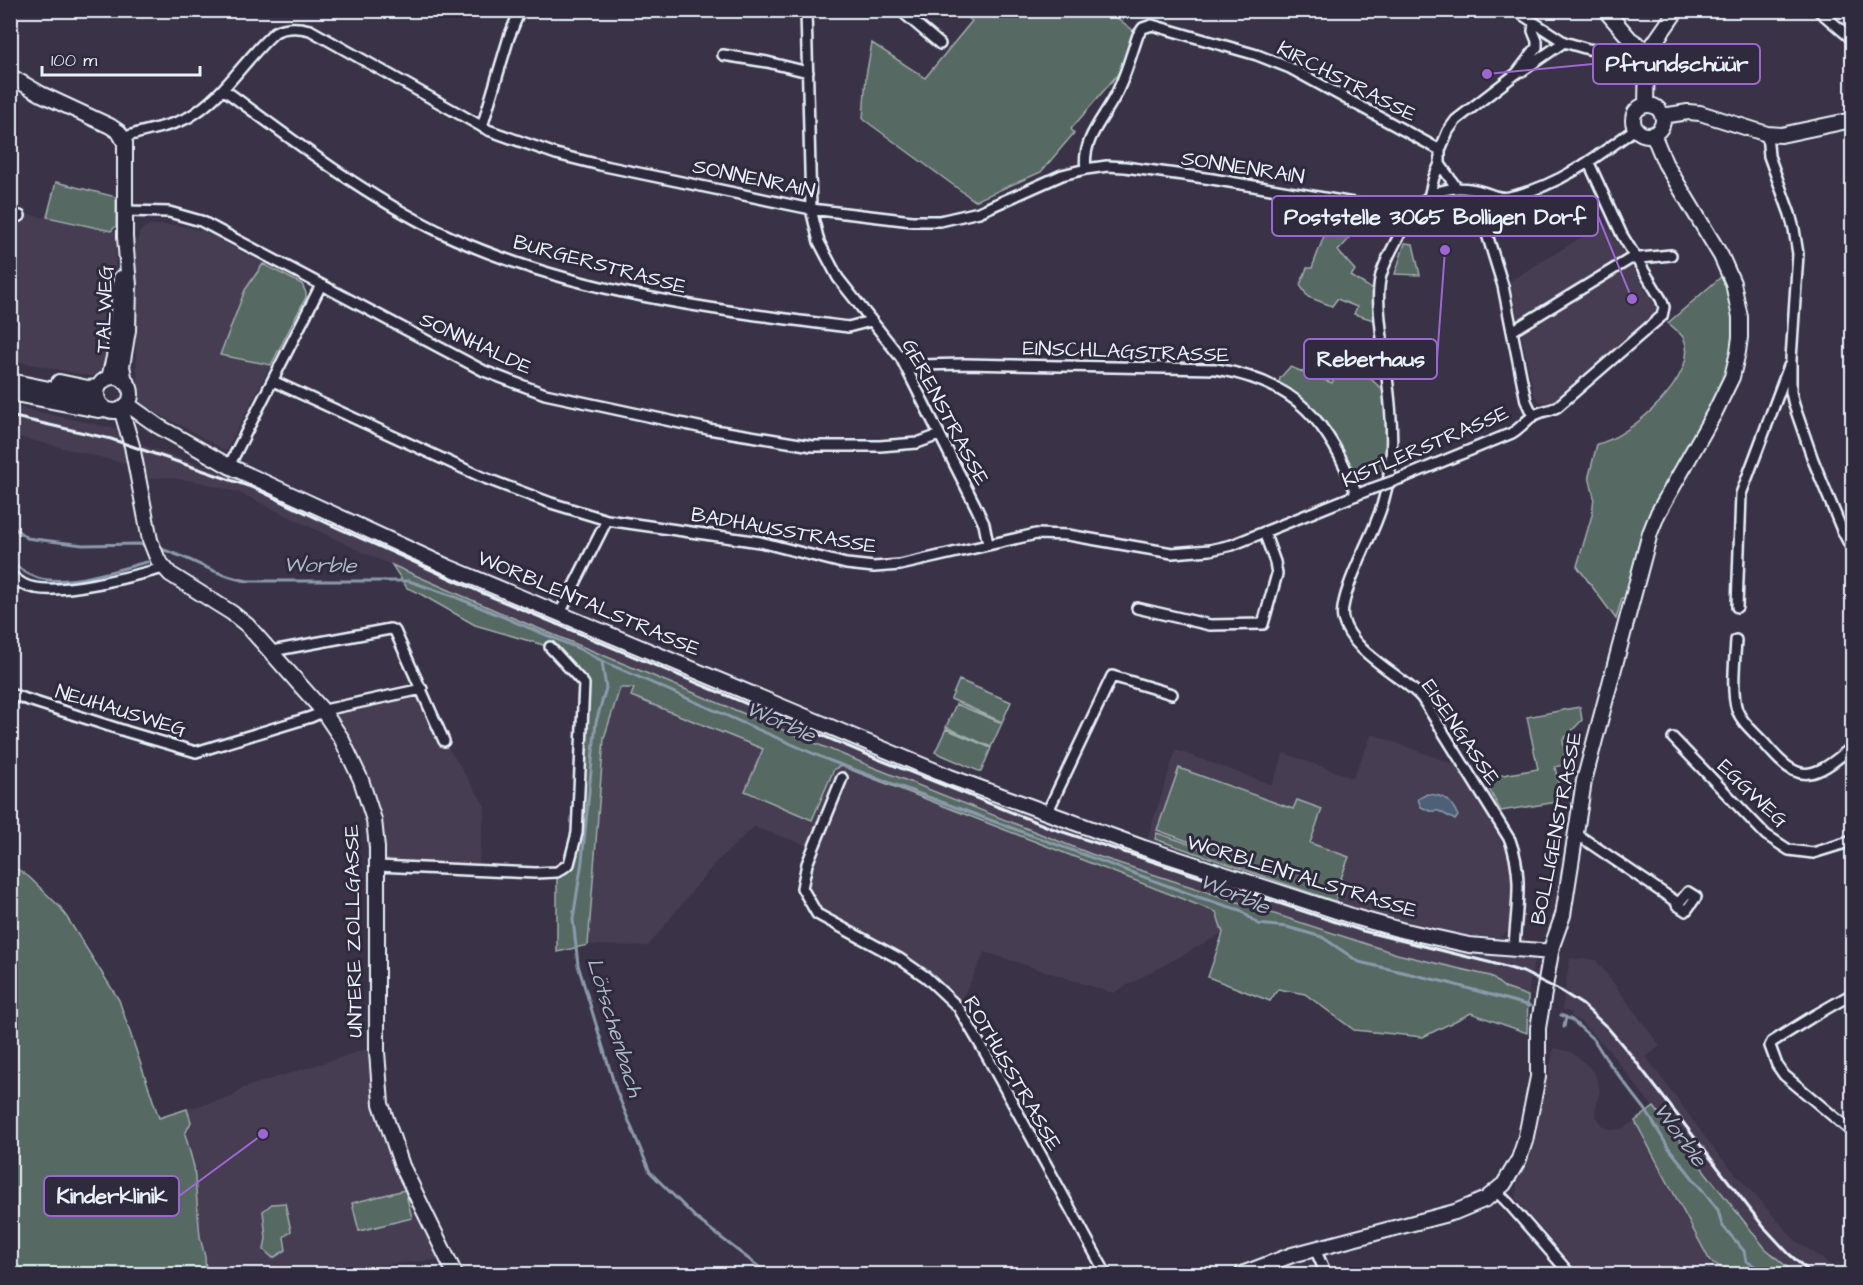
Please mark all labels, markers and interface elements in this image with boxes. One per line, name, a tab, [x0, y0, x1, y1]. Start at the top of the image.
street label: KIRCHSTRASSE	[1272, 34, 1422, 129]
scale bar	[42, 39, 200, 77]
callout: Pfrundschüür	[1593, 44, 1760, 84]
text: 100 m	[51, 48, 97, 73]
text: Pfrundschüür	[1605, 49, 1749, 80]
street label: SONNENRAIN	[1179, 143, 1307, 192]
street label: SONNENRAIN	[690, 151, 818, 206]
callout: Poststelle 3065 Bolligen Dorf	[1272, 196, 1598, 236]
text: Poststelle 3065 Bolligen Dorf	[1284, 202, 1587, 234]
street label: BURGERSTRASSE	[510, 227, 690, 302]
street label: TALWEG	[88, 264, 121, 353]
street label: SONNHALDE	[415, 305, 537, 382]
street label: EINSCHLAGSTRASSE	[1022, 333, 1230, 370]
street label: GERENSTRASSE	[895, 334, 997, 491]
callout: Reberhaus	[1304, 339, 1437, 379]
text: Reberhaus	[1317, 344, 1425, 375]
street label: KISTLERSTRASSE	[1337, 398, 1514, 495]
street label: BADHAUSSTRASSE	[689, 500, 880, 561]
street label: WORBLENTALSTRASSE	[473, 543, 705, 664]
water label: Worble	[283, 549, 358, 582]
street label: EISENGASSE	[1414, 674, 1507, 791]
street label: NEUHAUSWEG	[52, 677, 190, 744]
water label: Worble	[741, 693, 821, 752]
street label: BOLLIGENSTRASSE	[1524, 729, 1590, 927]
street label: EGGWEG	[1711, 752, 1795, 835]
street label: UNTERE ZOLLGASSE	[337, 824, 370, 1038]
street label: WORBLENTALSTRASSE	[1183, 828, 1421, 925]
water label: Worble	[1195, 866, 1275, 923]
water label: Lötschenbach	[579, 954, 651, 1102]
street label: ROTHUSSTRASSE	[956, 990, 1069, 1157]
water label: Worble	[1646, 1096, 1714, 1174]
callout: Kinderklinik	[44, 1176, 179, 1216]
text: Kinderklinik	[56, 1181, 168, 1212]

